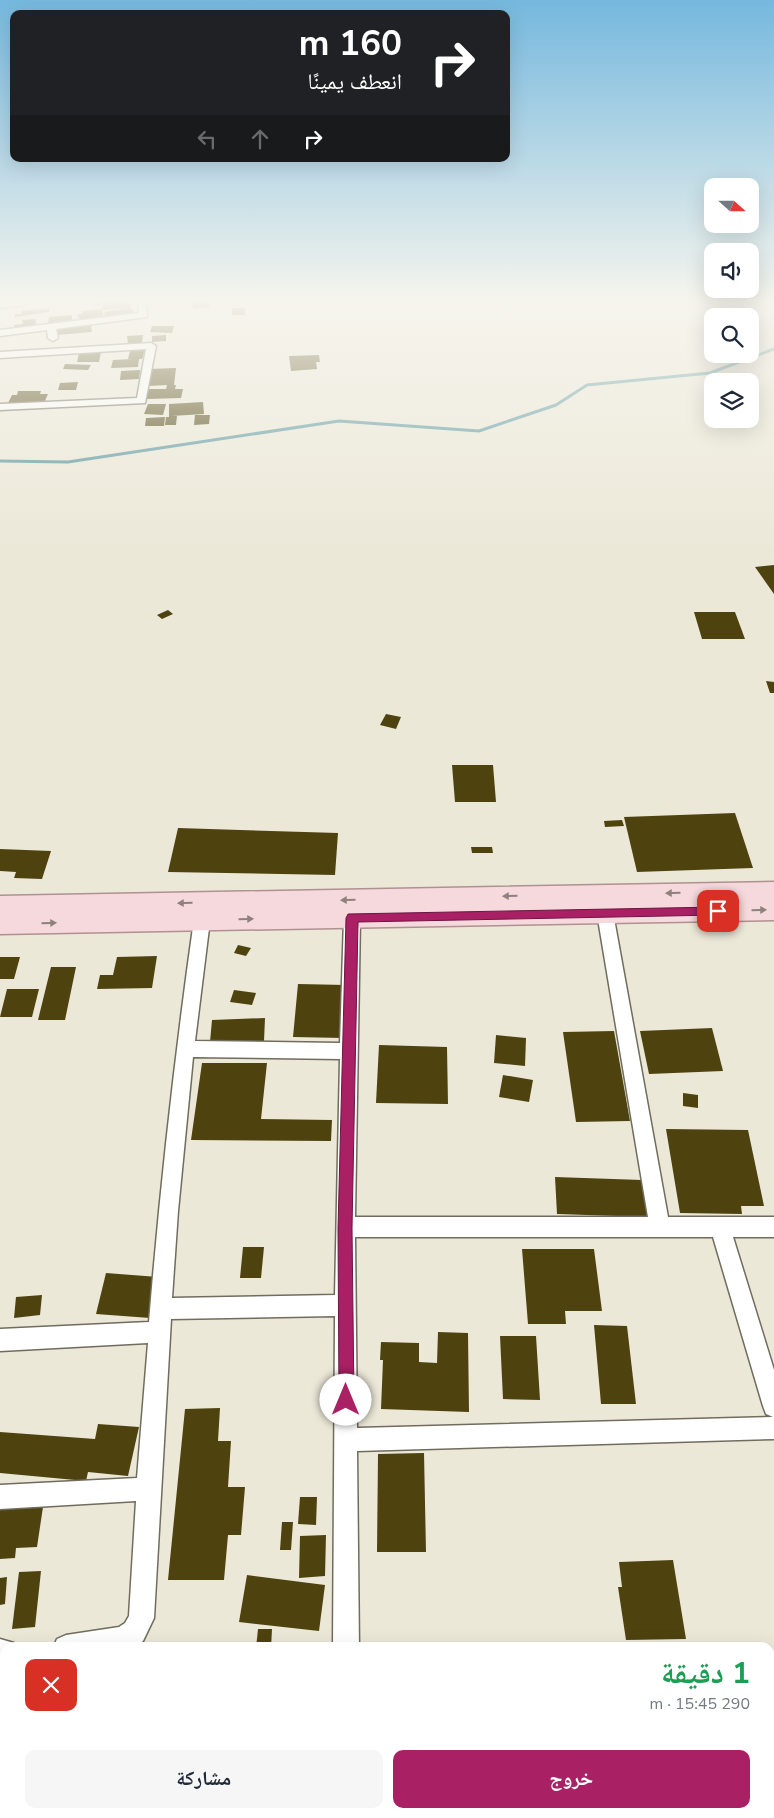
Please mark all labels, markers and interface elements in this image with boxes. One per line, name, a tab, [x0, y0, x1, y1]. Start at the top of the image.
text: 160 m	[299, 20, 402, 67]
icon: right	[420, 30, 485, 95]
text: انعطف يمينًا	[308, 67, 402, 97]
icon: left	[193, 125, 221, 153]
icon: ahead	[246, 125, 274, 153]
icon: right	[299, 125, 327, 153]
north arrow	[704, 178, 759, 232]
map controls	[704, 178, 759, 428]
button: sound	[704, 243, 759, 298]
button: search	[704, 308, 759, 363]
button: layers	[704, 373, 759, 428]
one-way arrow	[665, 889, 681, 897]
pin	[697, 890, 739, 932]
one-way arrow	[502, 893, 518, 901]
one-way arrow	[340, 896, 356, 904]
icon: arrive	[704, 897, 732, 925]
one-way arrow	[177, 899, 193, 907]
one-way arrow	[751, 906, 767, 914]
one-way arrow	[238, 915, 254, 923]
one-way arrow	[41, 919, 57, 927]
position arrow	[319, 1373, 371, 1425]
text: 1 دقيقة	[661, 1653, 750, 1694]
button: close	[25, 1659, 77, 1711]
text: 290 m · 15:45	[649, 1693, 750, 1715]
button: مشاركة	[25, 1750, 383, 1808]
button: خروج	[393, 1750, 750, 1808]

